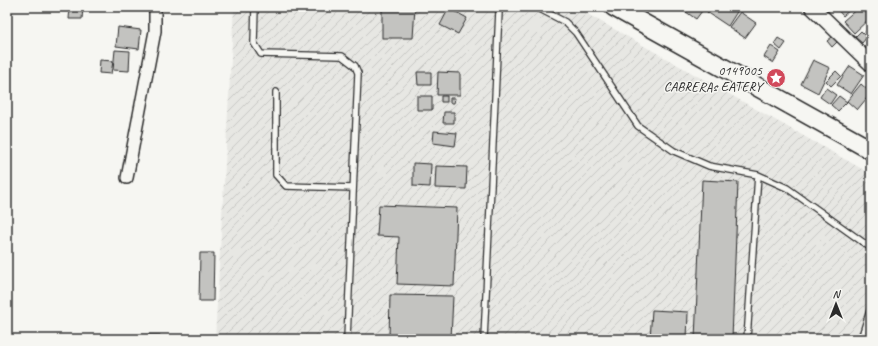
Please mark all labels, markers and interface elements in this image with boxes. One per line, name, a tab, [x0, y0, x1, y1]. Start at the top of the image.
place label: 0149005 CABRERAs EATERY	[664, 62, 765, 95]
place icon: 0149005 CABRERAs EATERY	[765, 67, 787, 89]
north arrow	[816, 284, 856, 324]
text: N	[833, 287, 842, 301]

